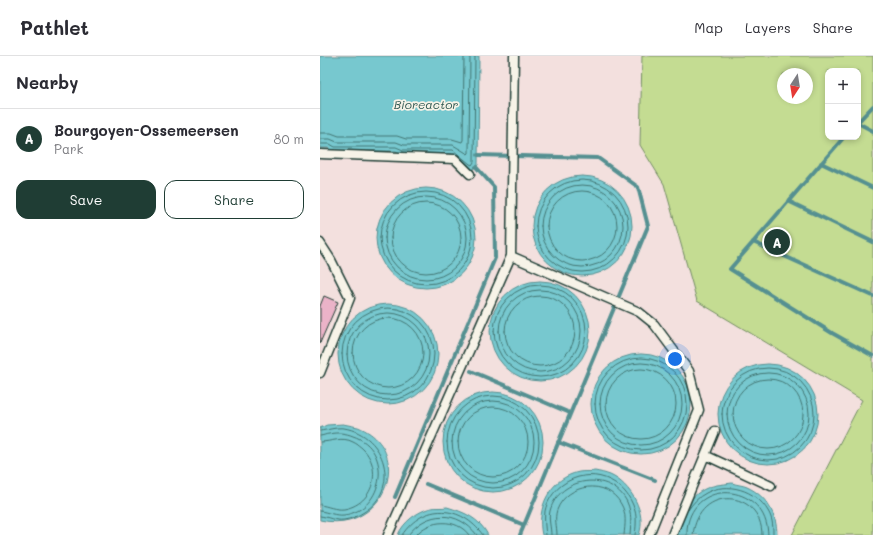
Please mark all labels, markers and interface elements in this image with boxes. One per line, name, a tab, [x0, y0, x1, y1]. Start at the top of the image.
text: Pathlet	[20, 15, 89, 40]
text: Map	[694, 18, 723, 37]
text: Layers	[745, 18, 791, 37]
text: Share	[813, 18, 853, 37]
north arrow	[777, 68, 813, 104]
map controls	[825, 68, 861, 140]
button: +	[825, 68, 861, 104]
text: Nearby	[16, 71, 78, 93]
water label: Bioreactor	[394, 96, 458, 112]
button: −	[825, 104, 861, 140]
text: Bourgoyen-Ossemeersen	[54, 120, 239, 140]
text: A	[24, 130, 34, 147]
text: 80 m	[274, 130, 304, 147]
text: Park	[54, 140, 83, 157]
button: Save	[16, 180, 156, 219]
button: Share	[164, 180, 304, 219]
pin: A	[764, 227, 790, 257]
your location	[665, 349, 685, 369]

